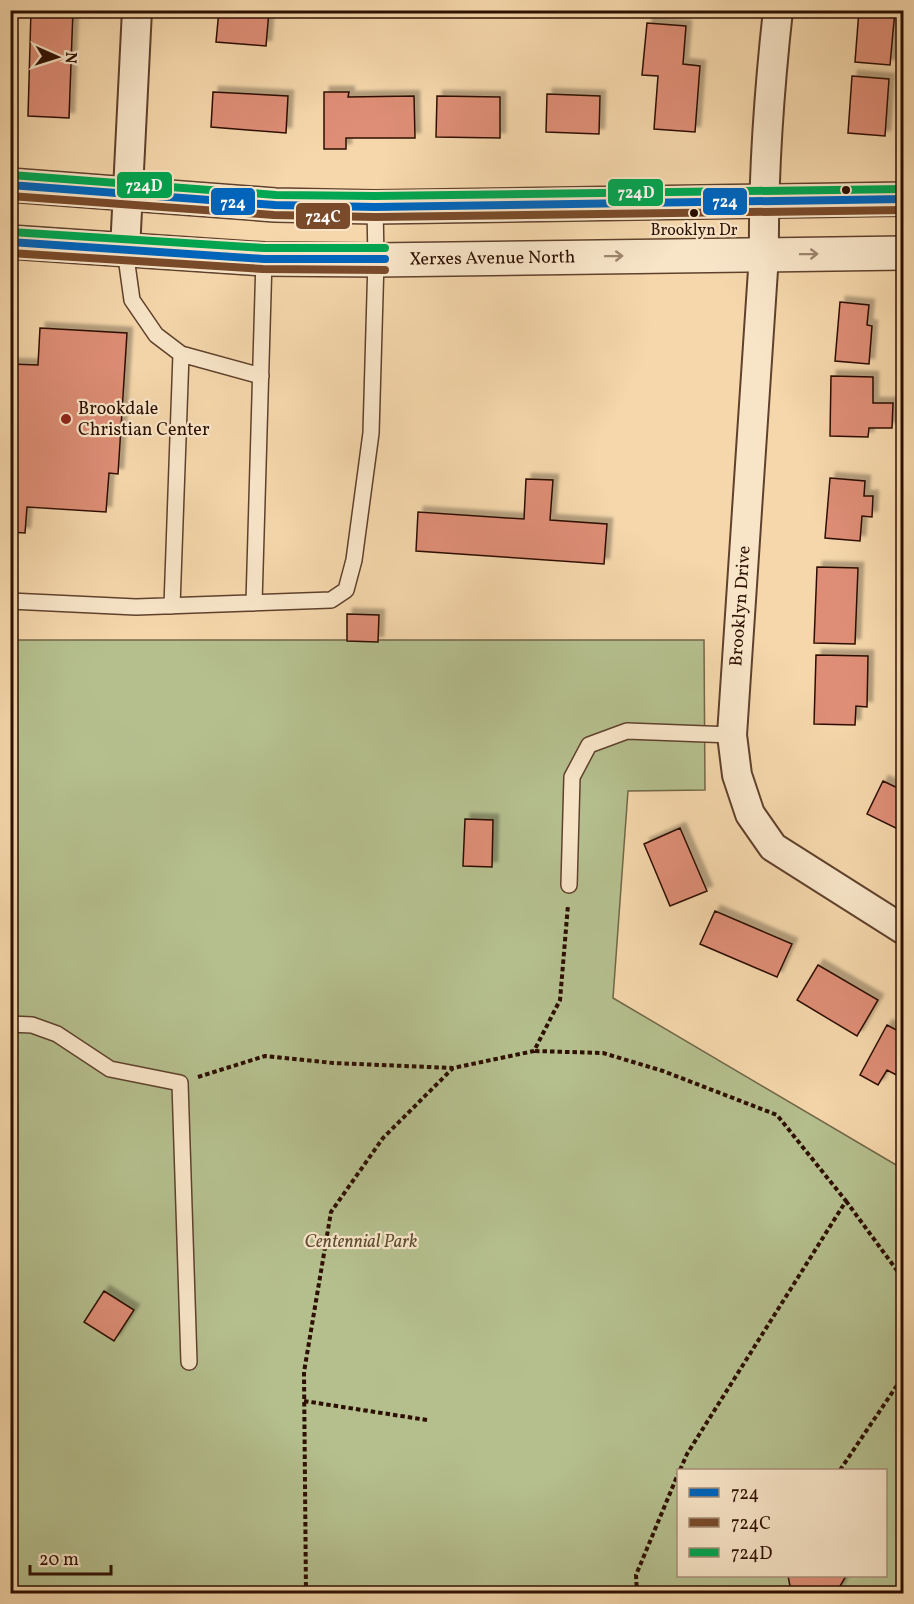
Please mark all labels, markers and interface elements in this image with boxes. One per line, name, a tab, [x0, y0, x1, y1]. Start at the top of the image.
north arrow	[27, 27, 87, 87]
text: N	[59, 51, 81, 64]
line badge: 724D	[116, 171, 173, 199]
text: 724D	[125, 176, 163, 198]
line badge: 724D	[607, 178, 664, 207]
text: 724D	[617, 183, 655, 205]
unlabelled marker	[840, 184, 852, 196]
line badge: 724	[210, 187, 256, 216]
line badge: 724	[702, 187, 748, 216]
text: 724	[712, 192, 738, 214]
text: 724	[220, 193, 246, 215]
line badge: 724C	[295, 202, 351, 230]
text: 724C	[305, 207, 341, 229]
marker: Brooklyn Dr	[688, 207, 700, 219]
place label: Brooklyn Dr	[651, 220, 738, 242]
street label: Xerxes Avenue North	[409, 245, 576, 272]
one-way arrow	[799, 248, 819, 260]
one-way arrow	[604, 251, 624, 262]
place label: Brookdale Christian Center	[78, 397, 210, 443]
marker: Brookdale Christian Center	[59, 412, 73, 426]
street label: Brooklyn Drive	[724, 545, 758, 667]
park label: Centennial Park	[305, 1230, 417, 1255]
legend	[677, 1469, 887, 1577]
text: 724	[731, 1482, 759, 1507]
text: 724C	[731, 1512, 771, 1537]
scale bar	[30, 1538, 111, 1576]
text: 724D	[731, 1542, 772, 1567]
text: 20 m	[39, 1548, 79, 1573]

